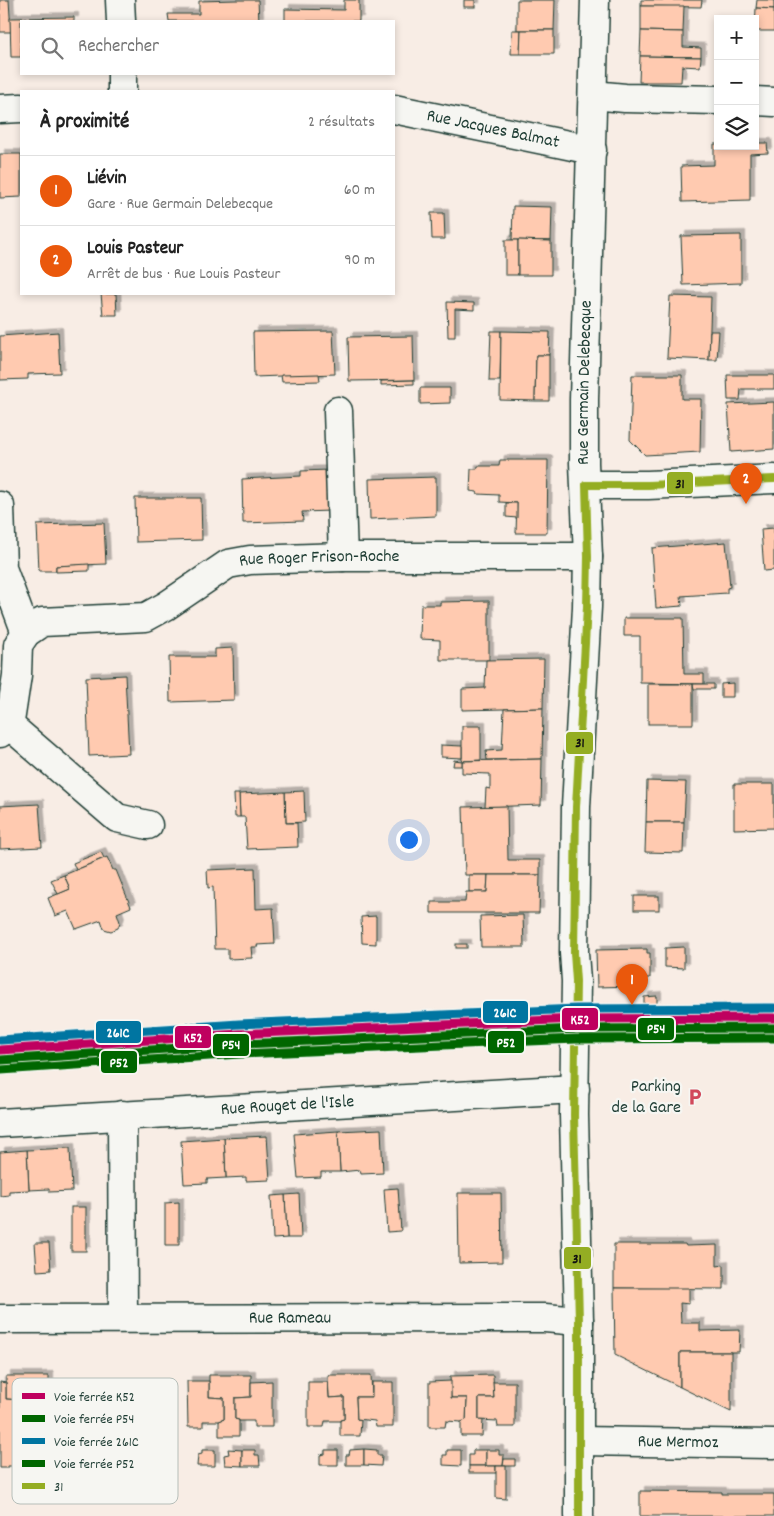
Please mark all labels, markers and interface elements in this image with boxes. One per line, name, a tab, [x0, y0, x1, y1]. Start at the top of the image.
map controls	[714, 15, 759, 150]
button: +	[714, 15, 759, 60]
search box	[20, 20, 395, 75]
icon: search	[38, 34, 66, 62]
text: Rechercher	[78, 34, 159, 61]
button: −	[714, 60, 759, 105]
street label: Rue Jacques Balmat	[424, 104, 562, 155]
button: layers	[714, 105, 759, 150]
text: À proximité	[40, 108, 129, 138]
text: 2 résultats	[308, 111, 375, 134]
text: Liévin	[87, 166, 127, 193]
text: 1	[54, 179, 58, 202]
text: 60 m	[344, 179, 375, 202]
text: Gare · Rue Germain Delebecque	[87, 193, 273, 216]
text: Louis Pasteur	[87, 236, 183, 263]
text: 2	[53, 249, 60, 272]
text: 90 m	[344, 249, 375, 272]
text: Arrêt de bus · Rue Louis Pasteur	[87, 263, 280, 286]
street label: Rue Germain Delebecque	[571, 300, 599, 465]
pin: 2	[730, 463, 762, 504]
line badge: 31	[666, 471, 694, 495]
text: 31	[675, 475, 685, 495]
street label: Rue Roger Frison-Roche	[237, 544, 399, 574]
line badge: 31	[565, 731, 594, 755]
text: 31	[575, 734, 585, 754]
your location	[396, 827, 422, 853]
pin: 1	[616, 964, 648, 1005]
line badge: 261C	[482, 1000, 529, 1024]
text: 261C	[494, 1004, 517, 1024]
line badge: K52	[561, 1007, 599, 1031]
text: K52	[570, 1011, 590, 1031]
line badge: P54	[637, 1017, 675, 1041]
line badge: 261C	[95, 1020, 142, 1044]
text: P54	[647, 1020, 666, 1040]
text: 261C	[107, 1024, 130, 1044]
line badge: K52	[174, 1025, 212, 1049]
text: K52	[183, 1029, 203, 1049]
line badge: P52	[487, 1030, 525, 1054]
line badge: P54	[212, 1033, 250, 1057]
text: P52	[497, 1034, 515, 1054]
text: P54	[222, 1036, 241, 1056]
line badge: P52	[100, 1050, 138, 1074]
text: P52	[110, 1054, 128, 1074]
place label: Parking de la Gare	[612, 1075, 681, 1121]
parking icon: Parking de la Gare	[685, 1087, 705, 1107]
street label: Rue Rouget de l'Isle	[220, 1090, 355, 1122]
line badge: 31	[563, 1246, 592, 1270]
text: 31	[572, 1250, 582, 1270]
street label: Rue Rameau	[249, 1306, 331, 1331]
legend	[12, 1378, 178, 1504]
text: Voie ferrée K52	[54, 1388, 135, 1408]
text: Voie ferrée P54	[54, 1410, 134, 1430]
street label: Rue Mermoz	[637, 1429, 719, 1456]
text: Voie ferrée 261C	[54, 1433, 139, 1453]
text: Voie ferrée P52	[54, 1455, 135, 1475]
text: 31	[54, 1478, 63, 1498]

